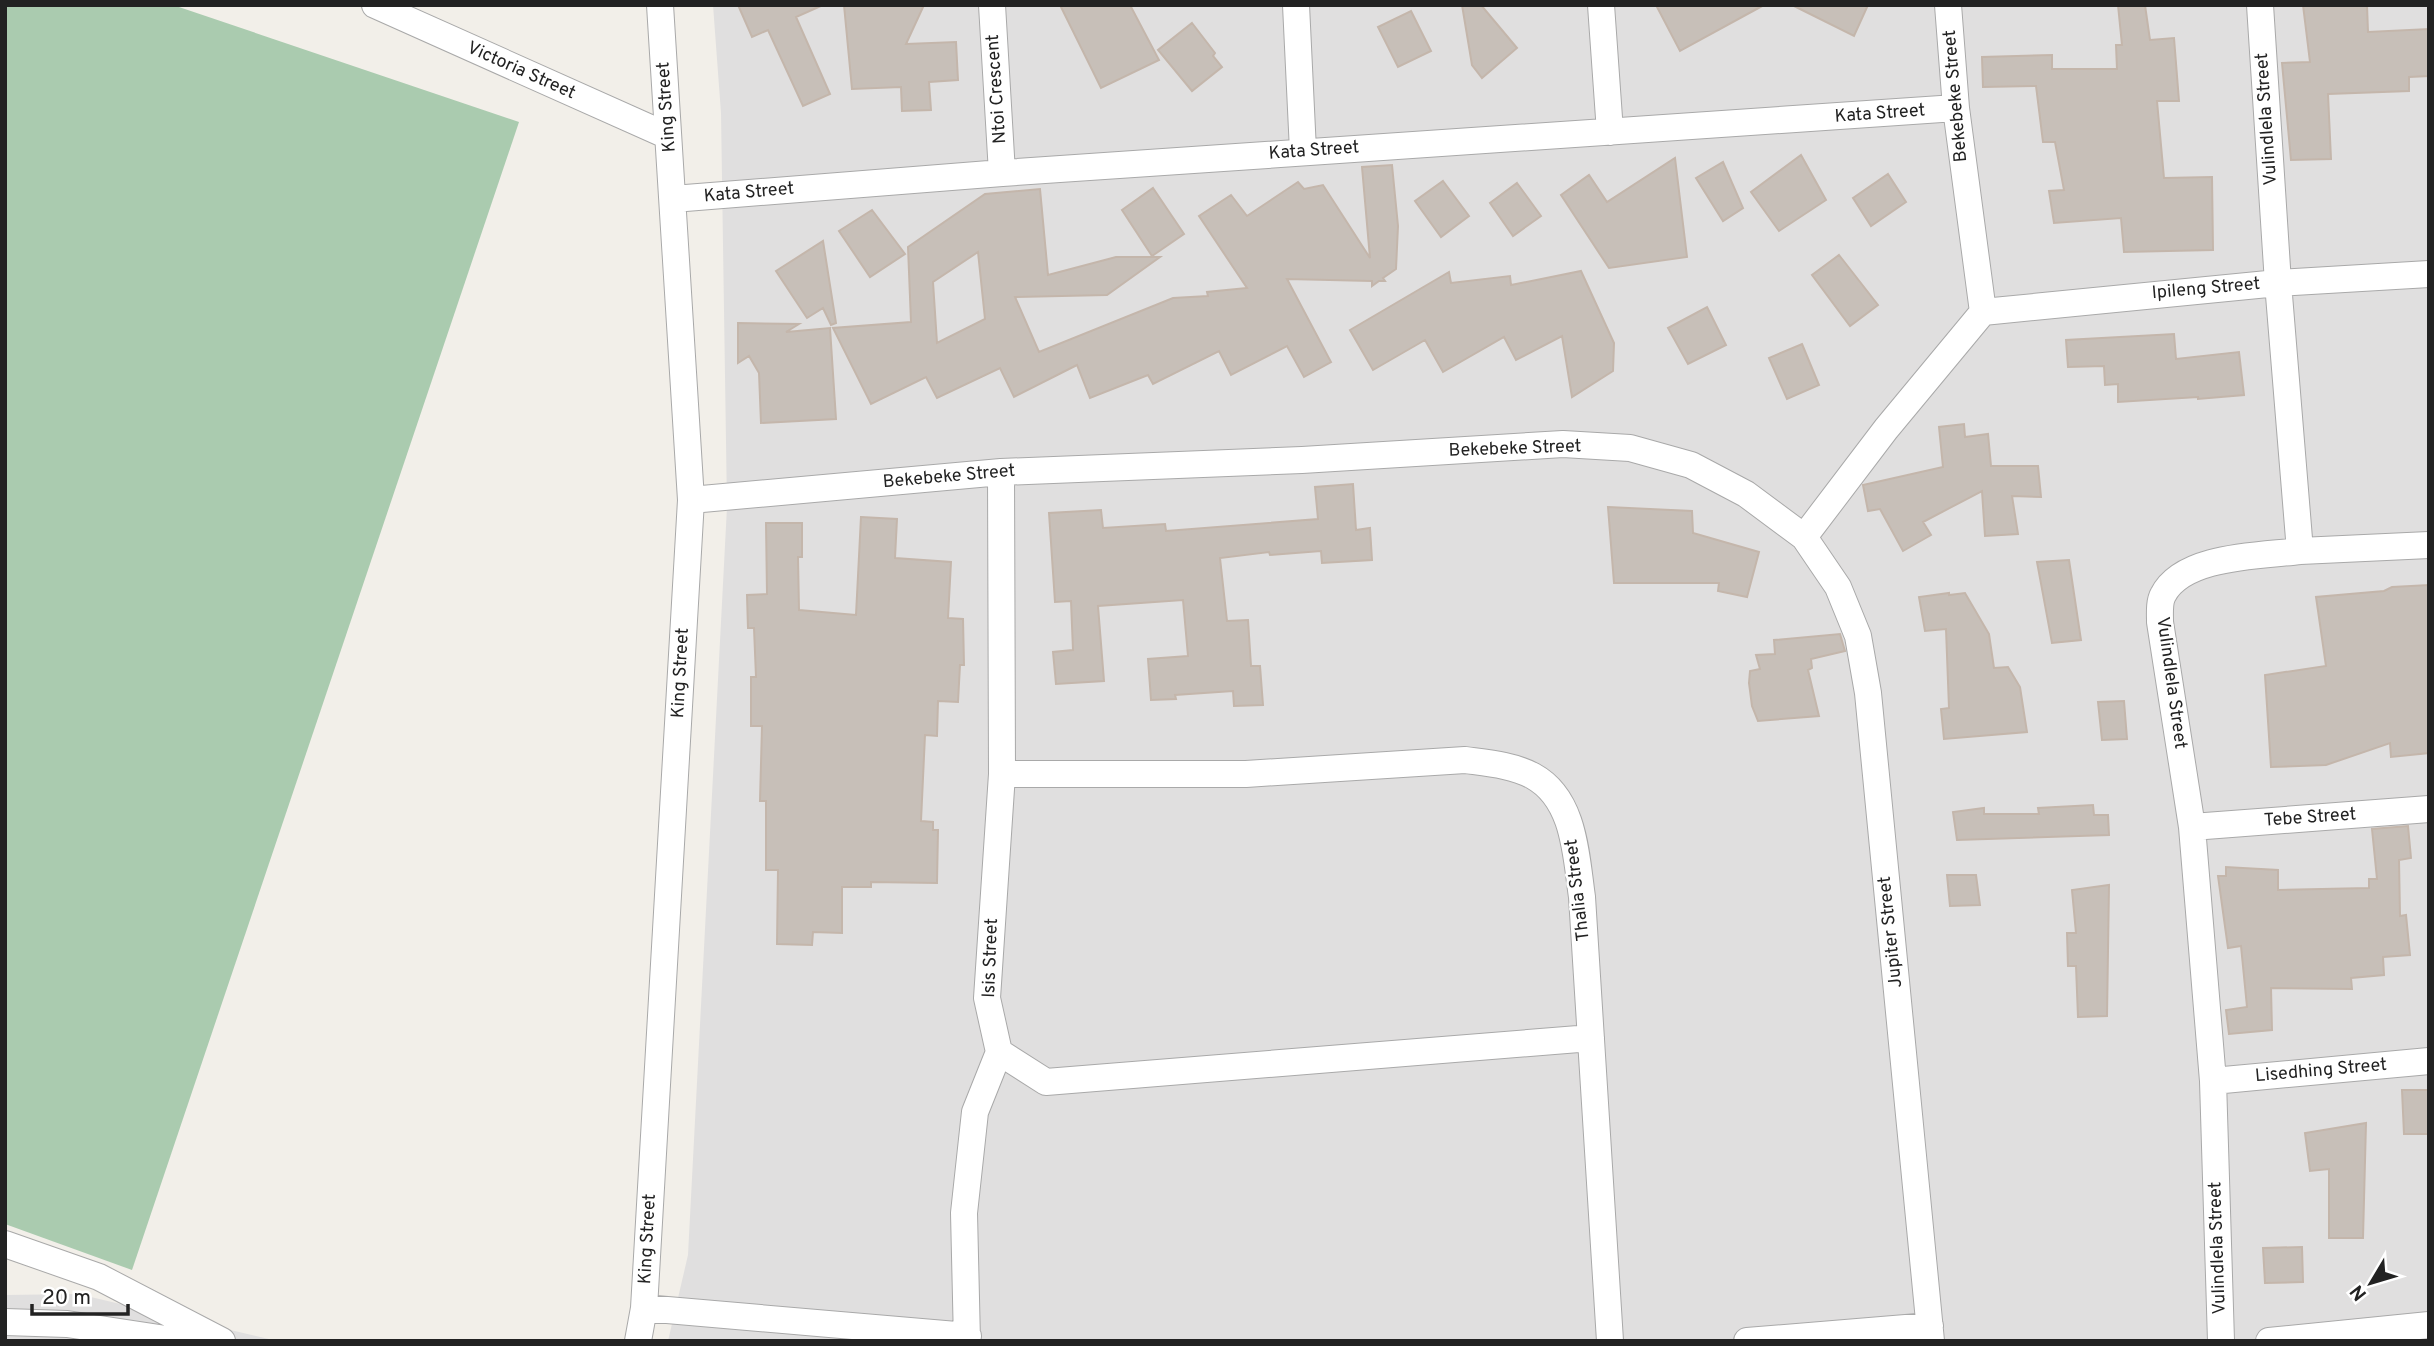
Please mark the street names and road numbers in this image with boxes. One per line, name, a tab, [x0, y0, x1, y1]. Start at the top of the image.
street label: Bekebeke Street	[1939, 29, 1973, 163]
street label: Ntoi Crescent	[982, 33, 1012, 145]
street label: Victoria Street	[463, 37, 579, 105]
street label: Vulindlela Street	[2251, 52, 2283, 186]
street label: King Street	[652, 61, 682, 153]
street label: Kata Street	[1834, 99, 1926, 129]
street label: Kata Street	[1268, 136, 1360, 166]
street label: Kata Street	[703, 178, 795, 208]
street label: Ipileng Street	[2151, 273, 2261, 305]
street label: Bekebeke Street	[1448, 435, 1582, 463]
street label: Bekebeke Street	[882, 460, 1016, 494]
street label: Vulindlela Street	[2150, 616, 2192, 750]
street label: King Street	[667, 627, 695, 719]
street label: Tebe Street	[2263, 803, 2357, 833]
street label: Thalia Street	[1560, 838, 1596, 942]
street label: Jupiter Street	[1874, 875, 1908, 989]
street label: Isis Street	[978, 918, 1004, 998]
street label: Lisedhing Street	[2254, 1054, 2388, 1088]
street label: Vulindlela Street	[2204, 1181, 2232, 1315]
street label: King Street	[634, 1193, 662, 1285]

